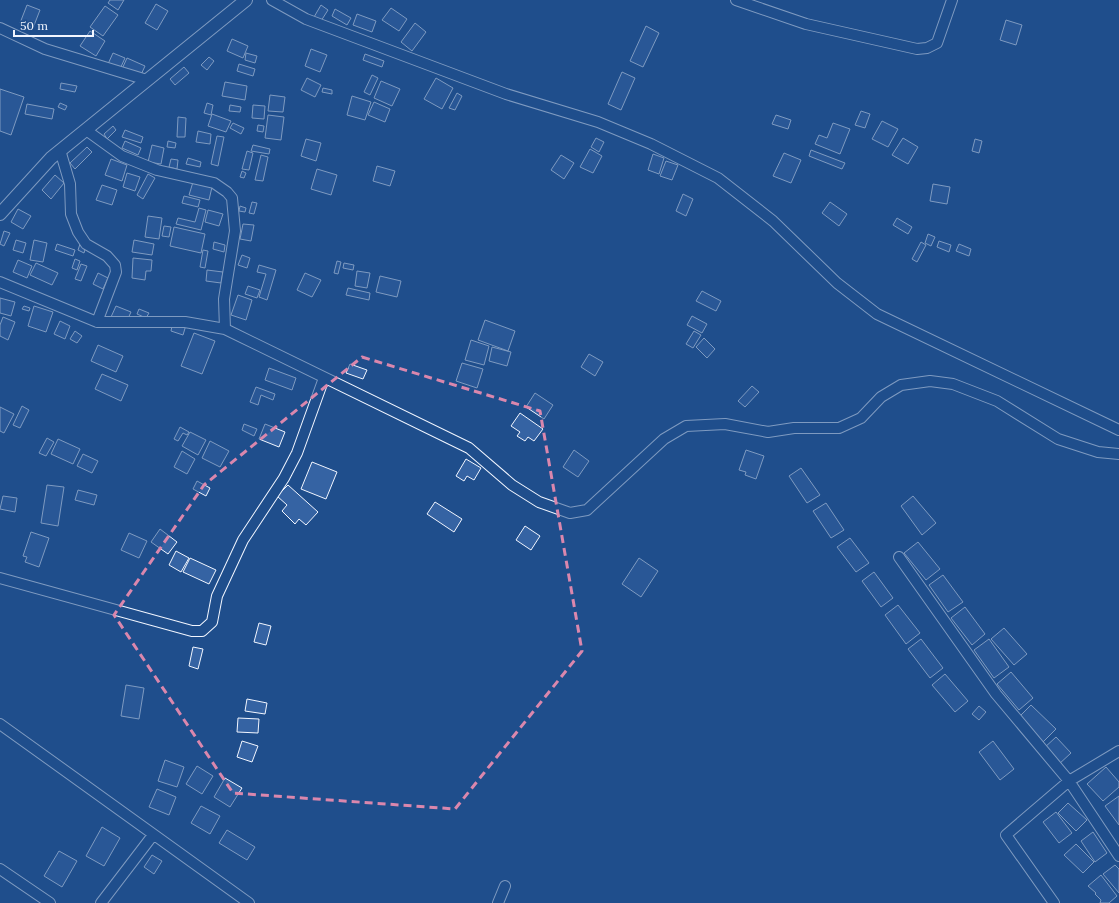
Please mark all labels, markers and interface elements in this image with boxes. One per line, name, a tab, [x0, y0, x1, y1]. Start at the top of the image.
scale bar	[14, 12, 93, 38]
text: 50 m	[20, 18, 48, 33]

